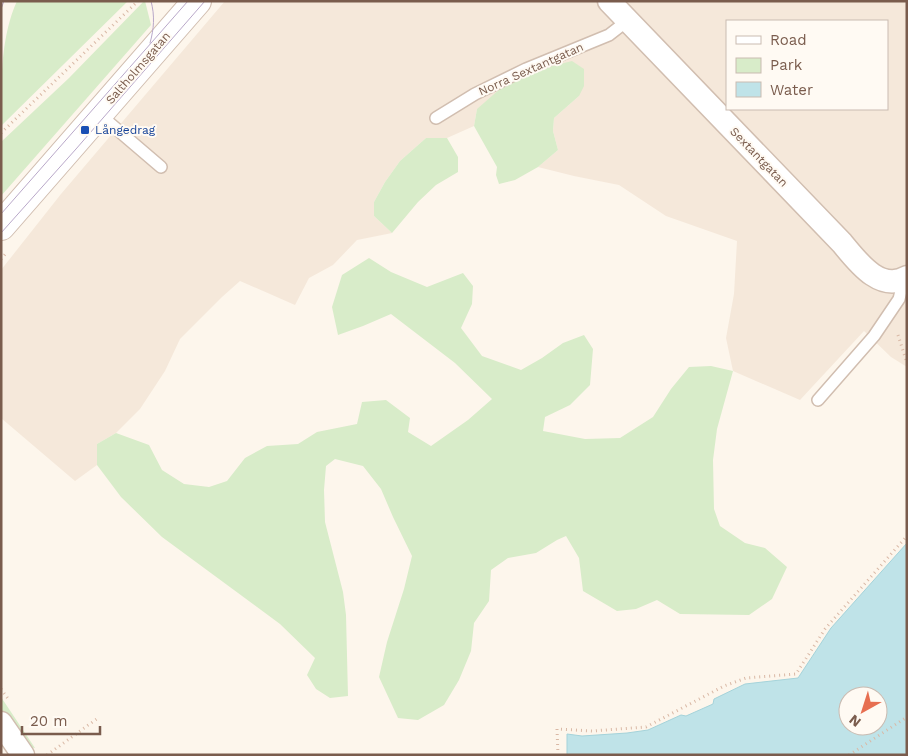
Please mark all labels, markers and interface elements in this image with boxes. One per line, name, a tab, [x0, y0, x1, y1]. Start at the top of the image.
legend	[726, 20, 888, 110]
street label: Saltholmsgatan	[103, 29, 173, 107]
text: Road	[770, 31, 807, 49]
street label: Norra Sextantgatan	[476, 40, 586, 98]
text: Park	[770, 56, 803, 74]
text: Water	[770, 81, 813, 99]
place label: Långedrag	[95, 123, 156, 137]
marker: Långedrag	[79, 124, 91, 136]
street label: Sextantgatan	[727, 124, 791, 190]
north arrow	[838, 686, 888, 736]
scale bar	[22, 704, 100, 736]
text: 20 m	[30, 712, 68, 730]
text: N	[846, 712, 864, 731]

